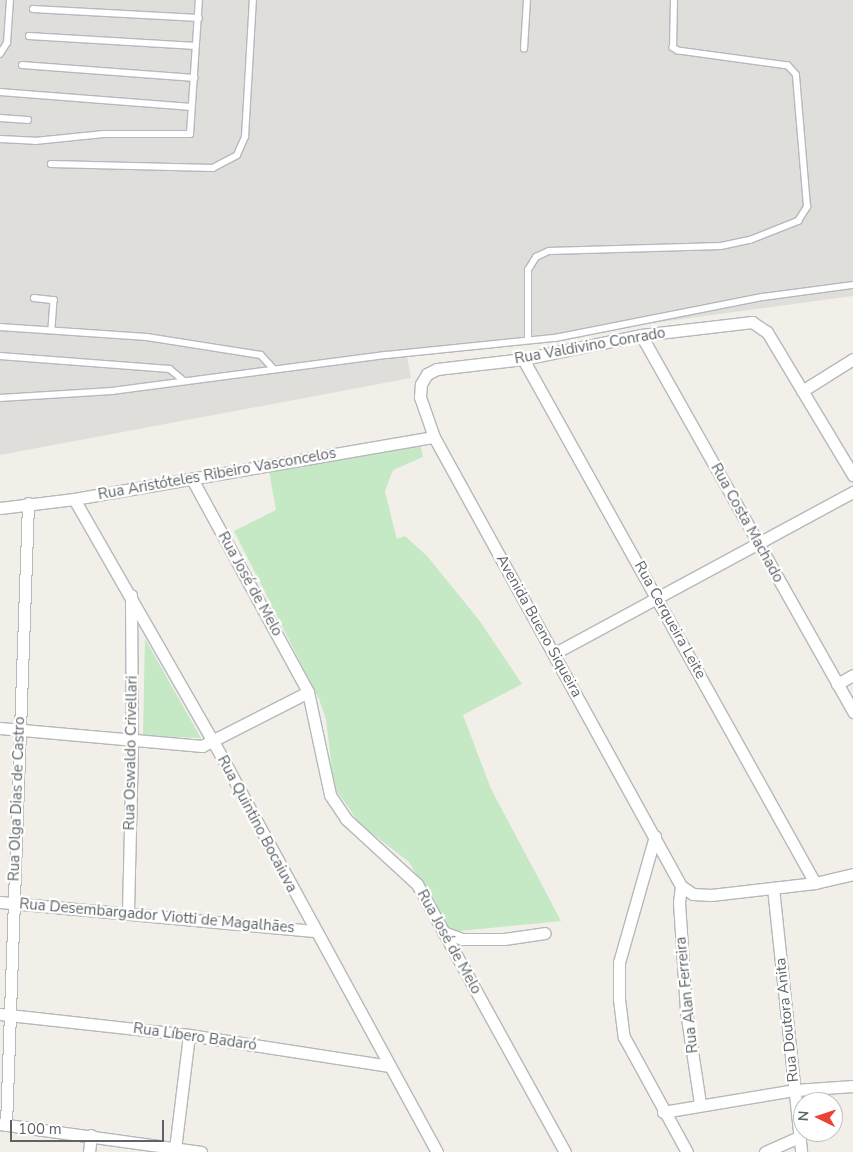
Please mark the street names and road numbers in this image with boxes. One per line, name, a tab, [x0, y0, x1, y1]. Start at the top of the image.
street label: Rua Valdivino Conrado	[513, 324, 667, 368]
street label: Rua Aristóteles Ribeiro Vasconcelos	[97, 444, 337, 504]
street label: Rua Costa Machado	[707, 460, 787, 586]
street label: Rua José de Melo	[214, 529, 286, 639]
street label: Avenida Bueno Siqueira	[492, 551, 586, 701]
street label: Rua Cerqueira Leite	[630, 558, 710, 682]
street label: Rua Oswaldo Crivellari	[121, 675, 141, 831]
street label: Rua Olga Dias de Castro	[5, 716, 29, 882]
street label: Rua Quintino Bocaiuva	[213, 753, 301, 895]
street label: Rua José de Melo	[413, 887, 485, 997]
street label: Rua Desembargador Viotti de Magalhães	[19, 895, 295, 937]
street label: Rua Alan Ferreira	[672, 936, 702, 1054]
street label: Rua Doutora Anita	[772, 957, 802, 1083]
street label: Rua Líbero Badaró	[132, 1019, 258, 1055]

